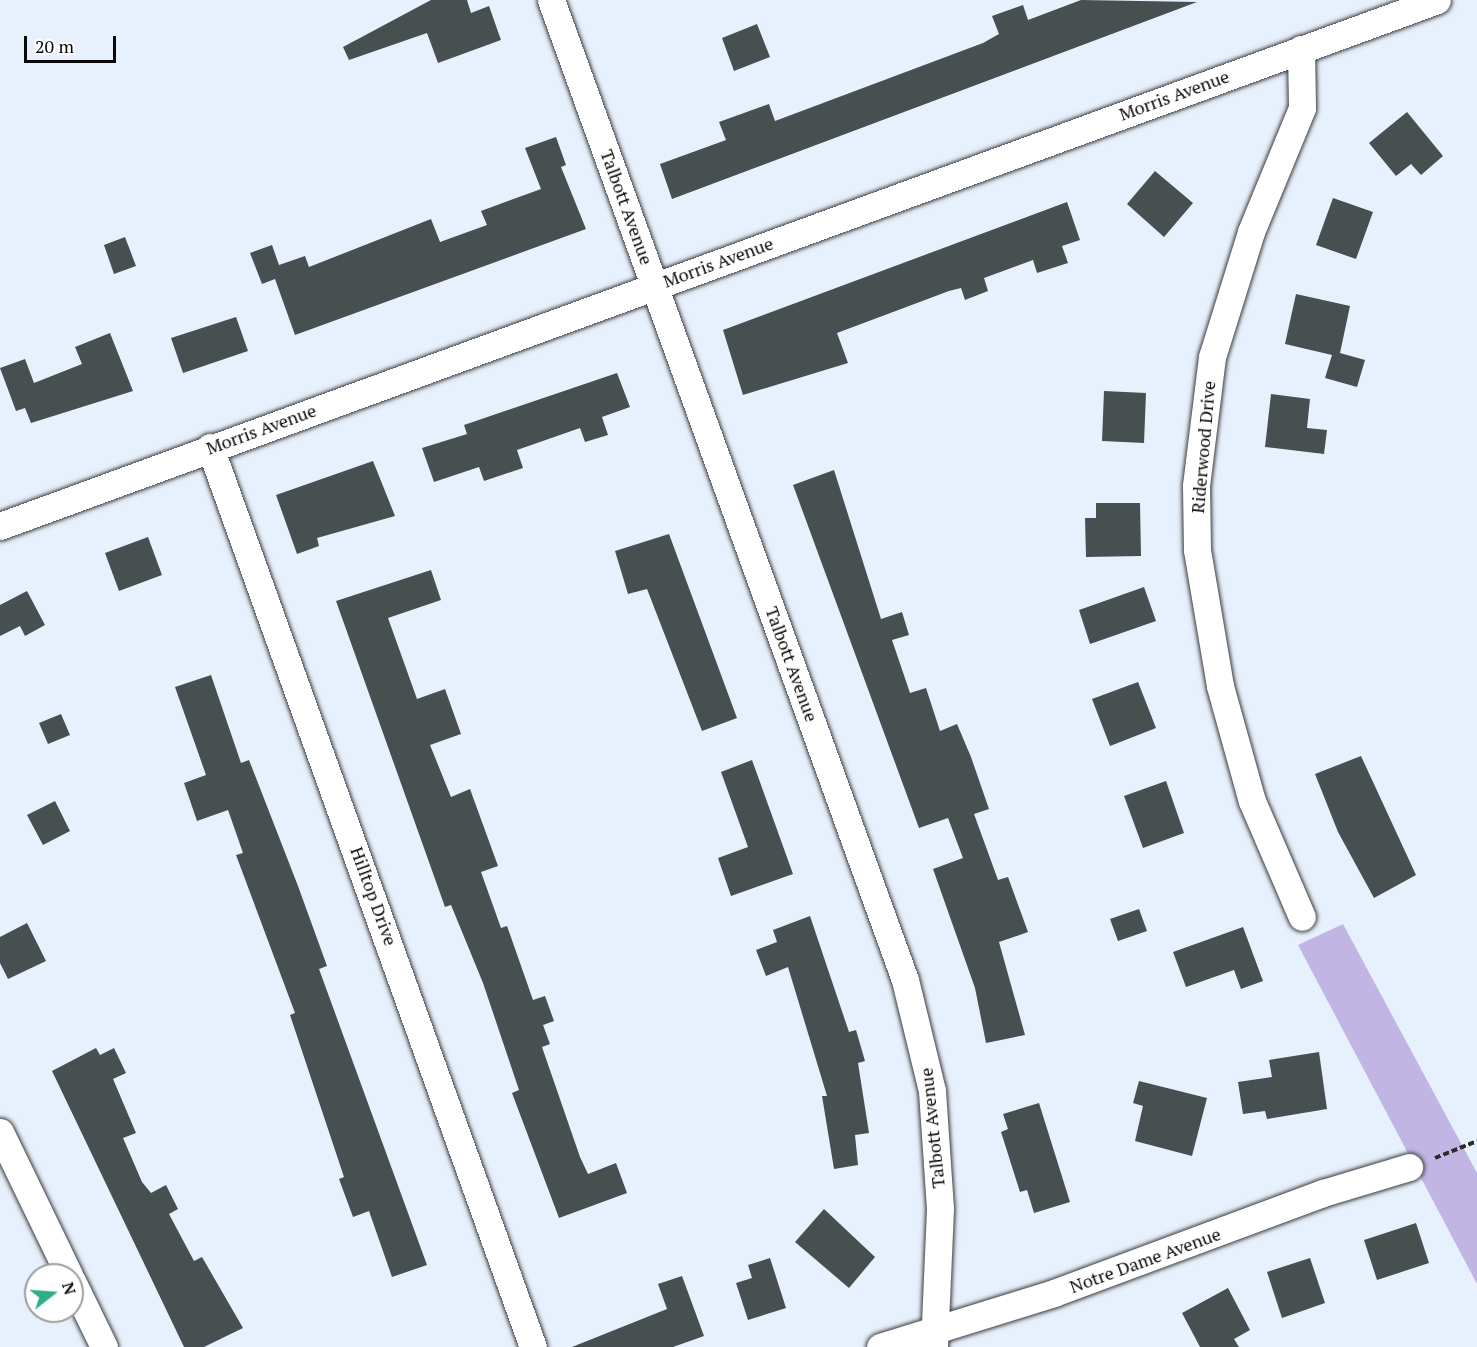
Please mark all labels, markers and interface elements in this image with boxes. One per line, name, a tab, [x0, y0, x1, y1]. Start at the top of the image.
scale bar	[27, 24, 118, 62]
text: 20 m	[35, 34, 74, 58]
street label: Morris Avenue	[1116, 65, 1232, 125]
street label: Talbott Avenue	[596, 146, 658, 268]
street label: Morris Avenue	[660, 232, 776, 292]
street label: Riderwood Drive	[1186, 380, 1220, 514]
street label: Morris Avenue	[203, 399, 319, 459]
street label: Talbott Avenue	[761, 603, 823, 725]
street label: Hilltop Drive	[346, 844, 402, 948]
street label: Talbott Avenue	[915, 1067, 949, 1189]
street label: Notre Dame Avenue	[1066, 1223, 1224, 1297]
north arrow	[24, 1263, 84, 1323]
text: N	[57, 1279, 82, 1297]

